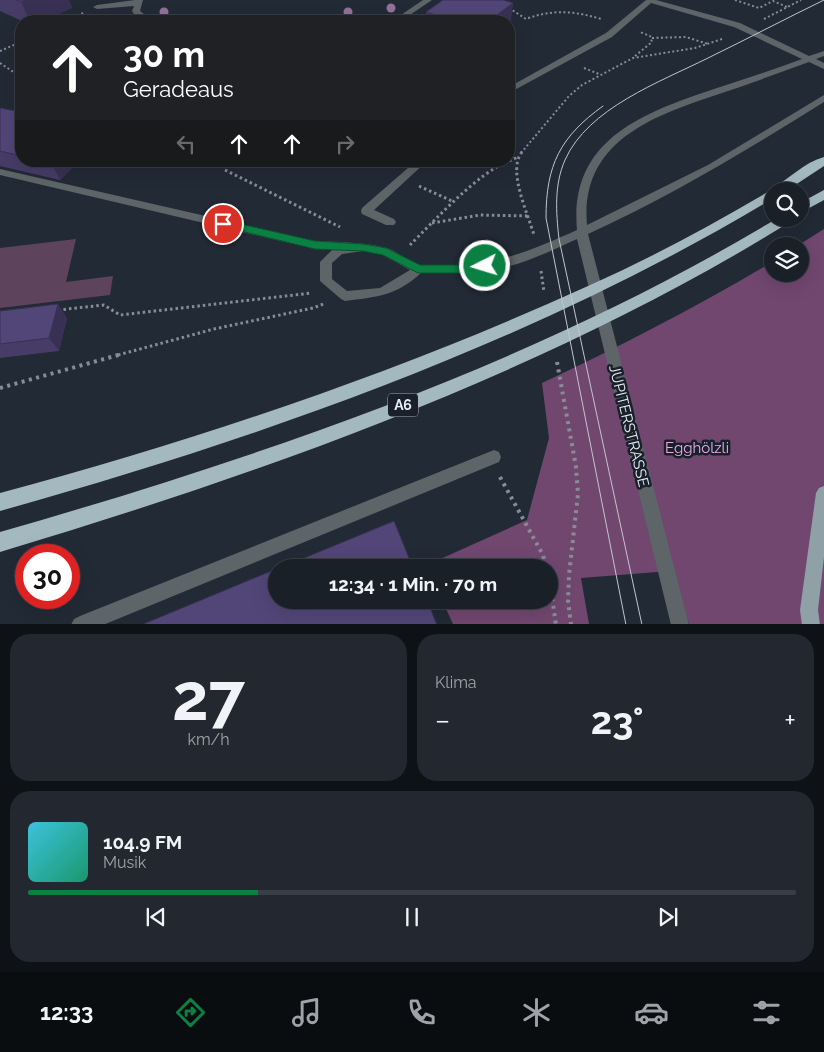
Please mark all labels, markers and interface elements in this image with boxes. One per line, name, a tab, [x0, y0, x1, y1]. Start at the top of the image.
text: 30 m	[123, 34, 205, 75]
icon: ahead	[40, 35, 105, 100]
text: Geradeaus	[123, 76, 234, 102]
icon: left	[172, 130, 200, 158]
icon: ahead	[225, 130, 253, 158]
icon: ahead	[278, 130, 306, 158]
icon: right	[331, 130, 359, 158]
map controls	[764, 182, 809, 282]
button: search	[764, 182, 809, 227]
pin	[202, 203, 244, 245]
icon: arrive	[209, 210, 237, 238]
button: layers	[764, 237, 809, 282]
position arrow	[458, 239, 510, 291]
street label: JUPITERSTRASSE	[605, 363, 653, 489]
road number: A6	[388, 394, 418, 416]
park label: Egghölzli	[665, 439, 729, 457]
speed limit sign: 30	[15, 544, 80, 609]
text: 12:34 · 1 Min. · 70 m	[329, 573, 497, 595]
text: 27	[172, 659, 245, 735]
text: Klima	[435, 673, 477, 692]
text: 23°	[591, 698, 644, 743]
text: −	[435, 704, 450, 737]
text: +	[784, 704, 796, 737]
text: km/h	[187, 730, 230, 749]
text: 104.9 FM	[103, 831, 182, 853]
text: Musik	[103, 853, 146, 872]
icon: previous	[142, 903, 170, 931]
icon: pause	[398, 903, 426, 931]
icon: next	[654, 903, 682, 931]
icon: directions	[173, 995, 208, 1030]
icon: music	[289, 995, 324, 1030]
icon: phone	[404, 995, 439, 1030]
icon: climate	[519, 995, 554, 1030]
icon: car	[634, 995, 669, 1030]
icon: filters	[749, 995, 784, 1030]
text: 12:33	[40, 999, 93, 1025]

